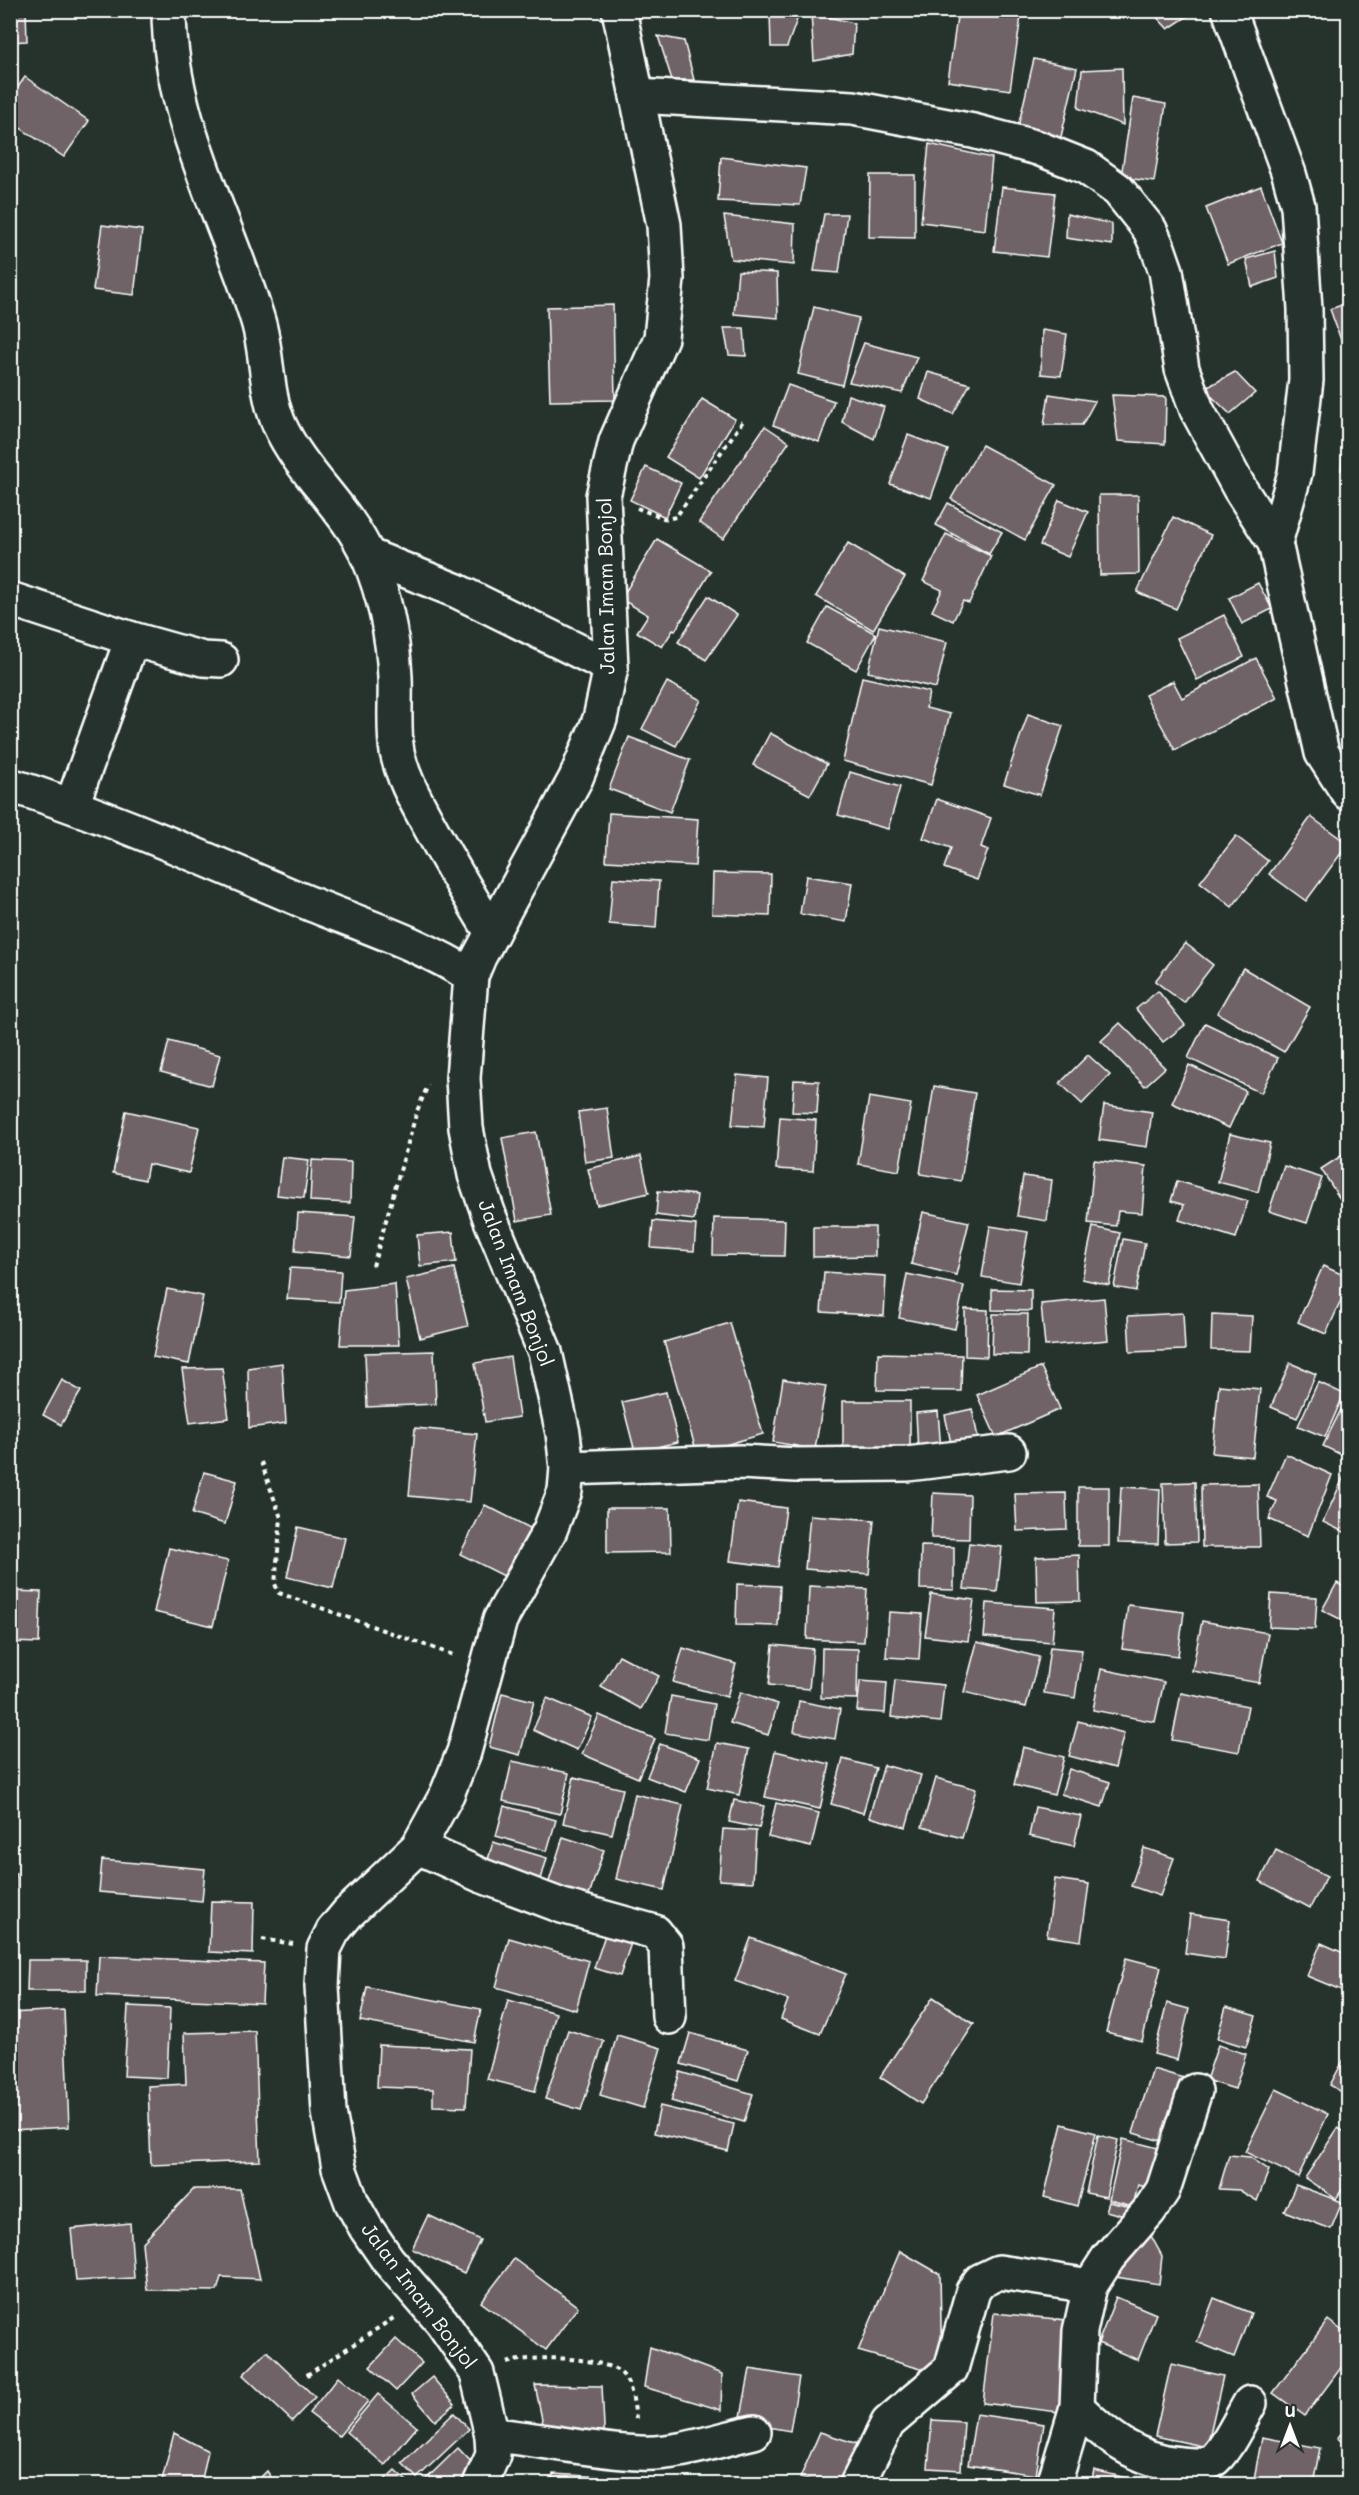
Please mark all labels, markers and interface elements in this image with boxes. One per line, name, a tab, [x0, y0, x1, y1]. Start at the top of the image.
street label: Jalan Imam Bonjol	[590, 497, 620, 675]
street label: Jalan Imam Bonjol	[473, 1195, 561, 1370]
street label: Jalan Imam Bonjol	[356, 2217, 483, 2374]
north arrow	[1260, 2396, 1320, 2456]
text: U	[1284, 2400, 1296, 2421]

